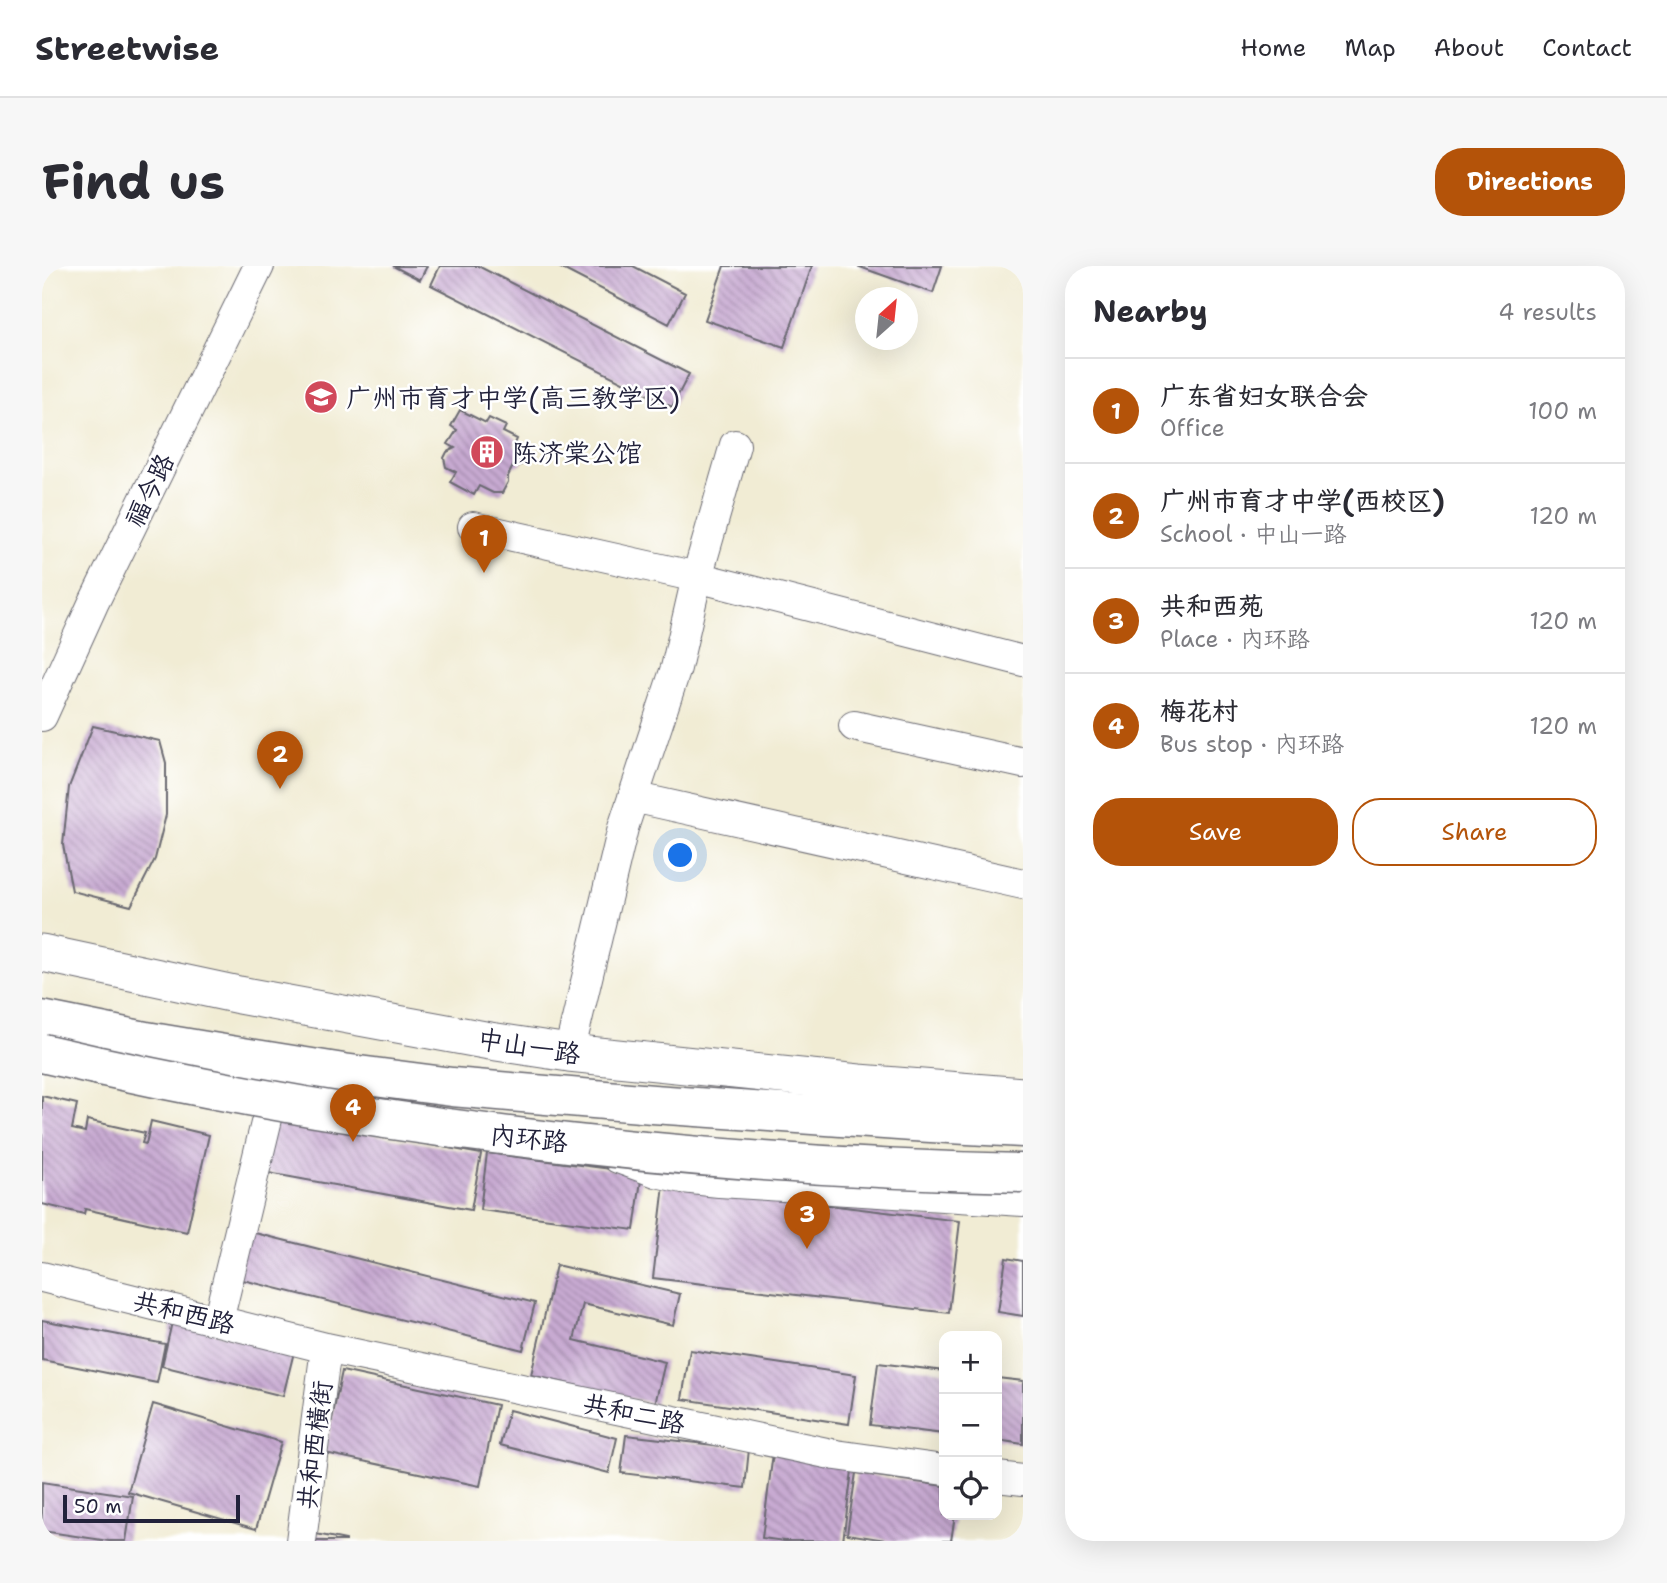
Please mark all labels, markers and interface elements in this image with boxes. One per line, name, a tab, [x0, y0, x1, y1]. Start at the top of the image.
text: Streetwise	[35, 26, 219, 71]
text: Home	[1240, 32, 1306, 64]
text: Map	[1344, 32, 1396, 64]
text: About	[1434, 32, 1504, 64]
text: Contact	[1542, 32, 1632, 64]
button: Directions	[1435, 148, 1625, 216]
text: Find us	[42, 149, 225, 215]
north arrow	[855, 287, 918, 350]
text: Nearby	[1093, 291, 1208, 332]
text: 4 results	[1498, 297, 1597, 327]
school or university icon: 广州市育才中学(高三教学区)	[302, 378, 340, 416]
text: 广东省妇女联合会	[1160, 378, 1368, 413]
place label: 广州市育才中学(高三教学区)	[346, 380, 680, 415]
text: 1	[1111, 396, 1121, 426]
text: 100 m	[1528, 396, 1597, 426]
text: Office	[1160, 413, 1225, 443]
building icon: 陈济棠公馆	[468, 433, 506, 471]
place label: 陈济棠公馆	[512, 435, 642, 470]
street label: 福今路	[116, 447, 182, 533]
text: 广州市育才中学(西校区)	[1160, 483, 1445, 518]
text: 2	[1108, 501, 1124, 531]
text: 120 m	[1529, 501, 1597, 531]
pin: 1	[461, 515, 507, 573]
text: School · 中山一路	[1160, 519, 1347, 549]
text: 共和西苑	[1160, 588, 1264, 623]
text: 3	[1108, 606, 1124, 636]
text: 120 m	[1529, 606, 1597, 636]
text: Place · 内环路	[1160, 624, 1310, 654]
text: 梅花村	[1160, 693, 1238, 728]
text: 4	[1108, 711, 1124, 741]
text: 120 m	[1529, 711, 1597, 741]
text: Bus stop · 内环路	[1160, 729, 1344, 759]
pin: 2	[257, 731, 303, 789]
button: Save	[1093, 798, 1338, 866]
button: Share	[1352, 798, 1597, 866]
your location	[663, 838, 697, 872]
street label: 中山一路	[475, 1021, 583, 1071]
pin: 4	[330, 1084, 376, 1142]
street label: 内环路	[488, 1117, 570, 1159]
pin: 3	[784, 1191, 830, 1249]
street label: 共和西路	[129, 1282, 239, 1342]
map controls	[939, 1331, 1002, 1520]
button: +	[939, 1331, 1002, 1394]
street label: 共和西横街	[289, 1378, 339, 1512]
street label: 共和二路	[579, 1385, 689, 1441]
button: −	[939, 1394, 1002, 1457]
button: locate	[939, 1457, 1002, 1520]
scale bar	[63, 1492, 240, 1524]
text: 50 m	[74, 1494, 122, 1519]

